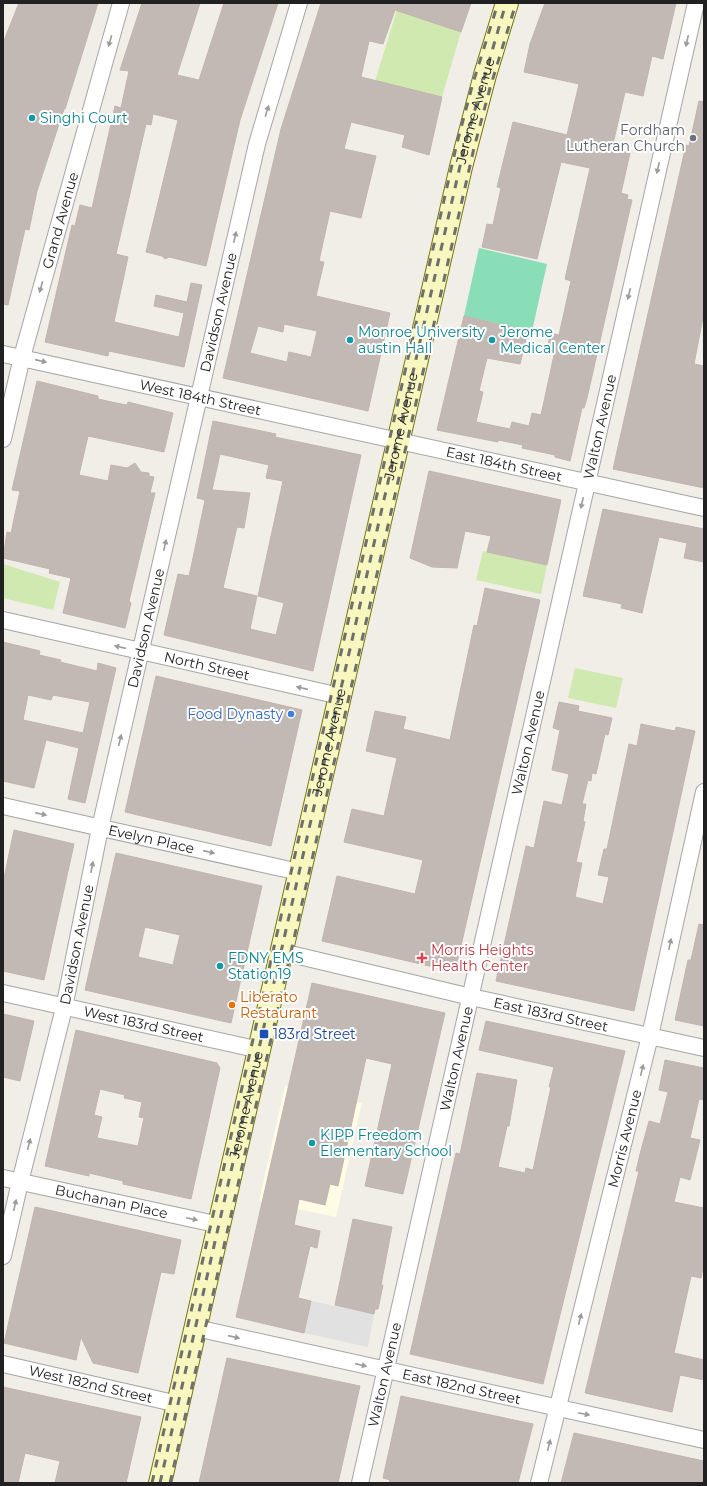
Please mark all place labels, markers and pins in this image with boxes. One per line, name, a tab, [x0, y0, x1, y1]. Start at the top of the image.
place label: Singhi Court	[40, 109, 128, 127]
marker: Singhi Court	[27, 113, 37, 123]
place label: Fordham Lutheran Church	[566, 121, 685, 155]
marker: Fordham Lutheran Church	[688, 133, 698, 143]
place label: Monroe University austin Hall	[358, 323, 485, 357]
place label: Jerome Medical Center	[499, 323, 606, 357]
marker: Monroe University austin Hall	[345, 335, 355, 345]
marker: Jerome Medical Center	[487, 335, 497, 345]
place label: Food Dynasty	[187, 705, 283, 723]
marker: Food Dynasty	[286, 709, 296, 719]
place label: Morris Heights Health Center	[431, 941, 534, 975]
place label: FDNY EMS Station19	[228, 949, 304, 983]
marker: Morris Heights Health Center	[416, 952, 428, 964]
marker: FDNY EMS Station19	[215, 961, 225, 971]
place label: Liberato Restaurant	[240, 988, 317, 1022]
marker: Liberato Restaurant	[227, 1000, 237, 1010]
place label: 183rd Street	[273, 1025, 356, 1043]
marker: 183rd Street	[258, 1028, 270, 1040]
place label: KIPP Freedom Elementary School	[320, 1126, 452, 1160]
marker: KIPP Freedom Elementary School	[307, 1138, 317, 1148]

